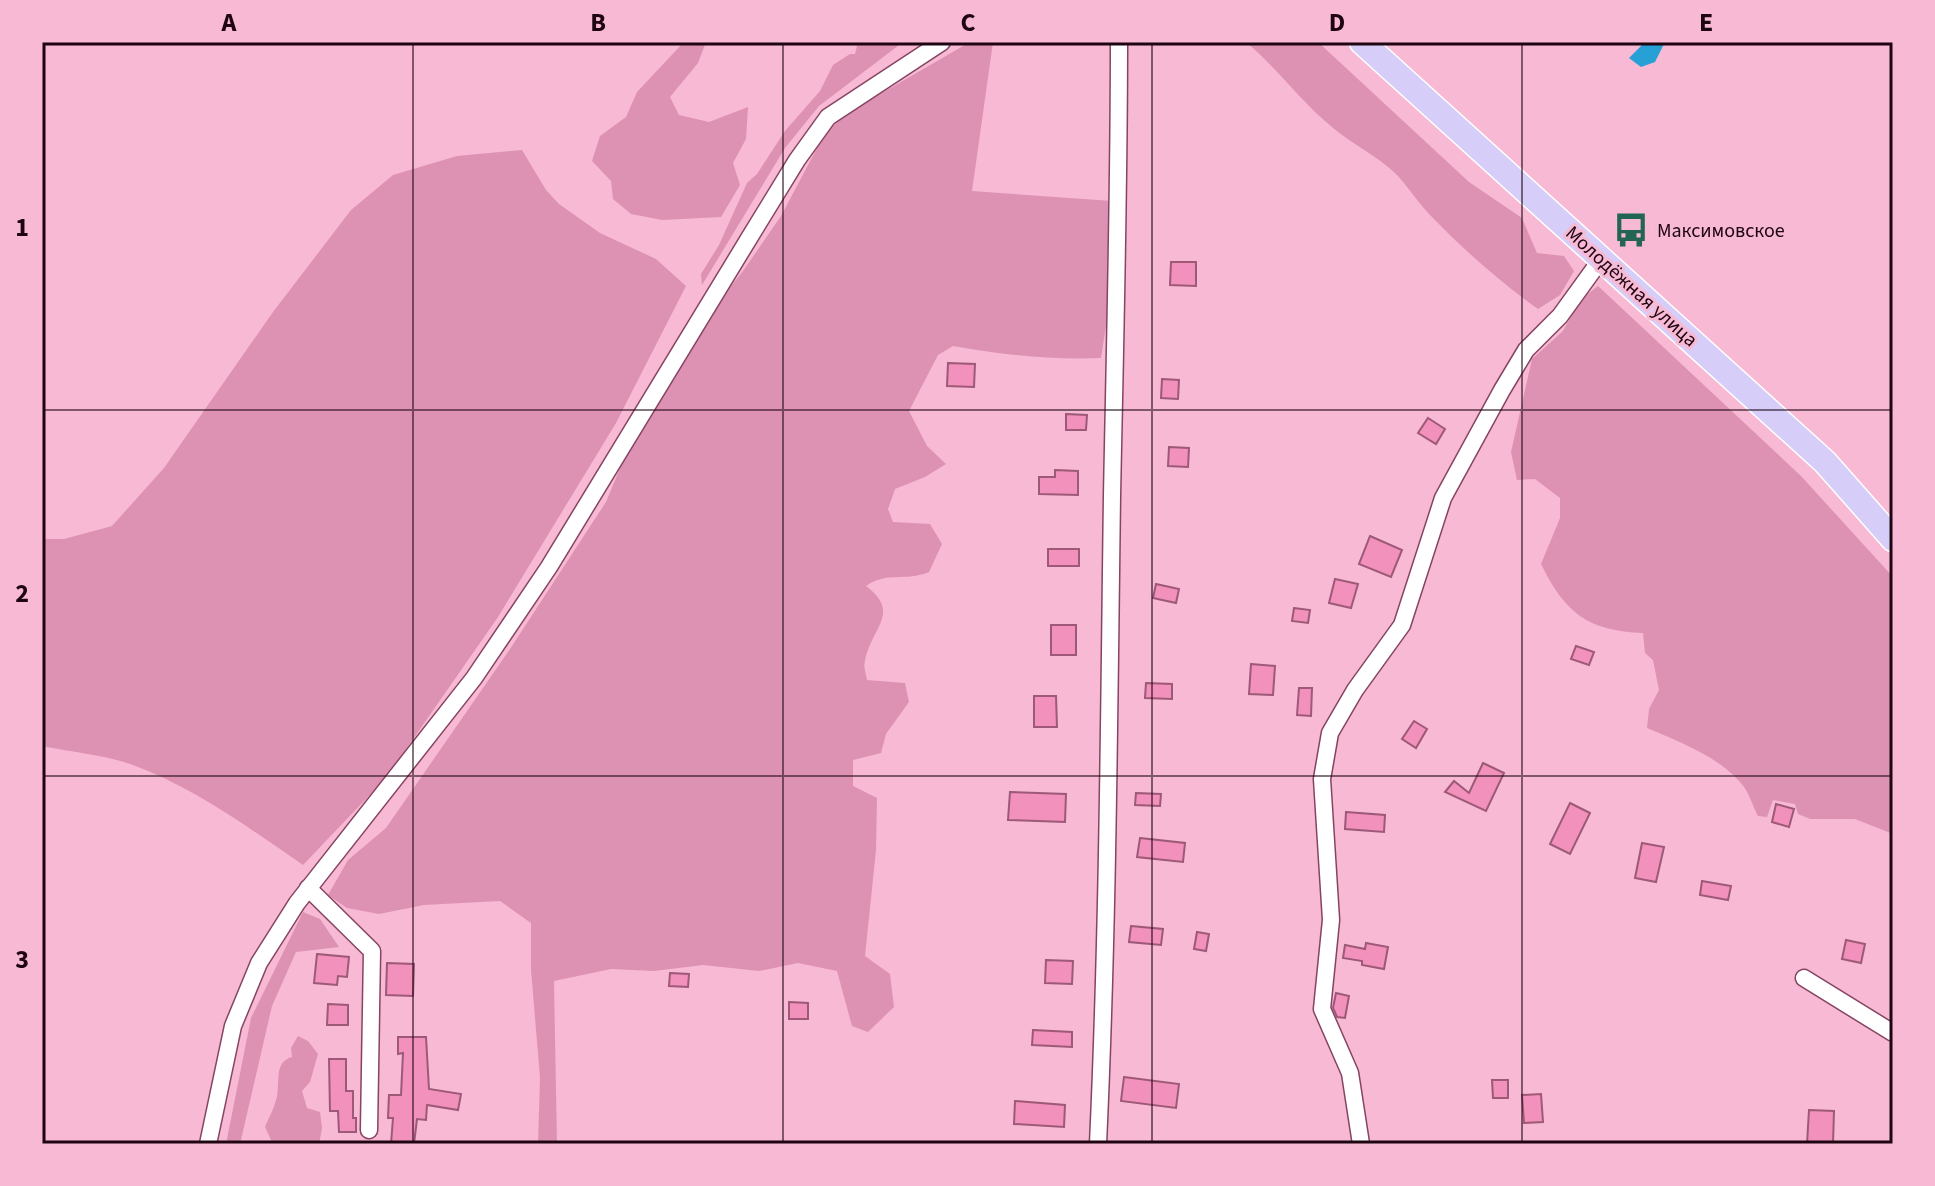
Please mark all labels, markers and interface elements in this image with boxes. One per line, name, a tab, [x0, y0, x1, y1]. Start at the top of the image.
text: A	[221, 4, 238, 41]
text: B	[590, 4, 606, 41]
text: C	[960, 4, 976, 41]
text: D	[1329, 4, 1345, 41]
text: E	[1699, 4, 1713, 41]
text: 1	[15, 209, 29, 246]
bus stop icon: Максимовское	[1612, 211, 1650, 249]
place label: Максимовское	[1657, 217, 1785, 245]
street label: Молодёжная улица	[1559, 220, 1704, 354]
text: 2	[15, 575, 29, 612]
text: 3	[15, 941, 29, 978]

